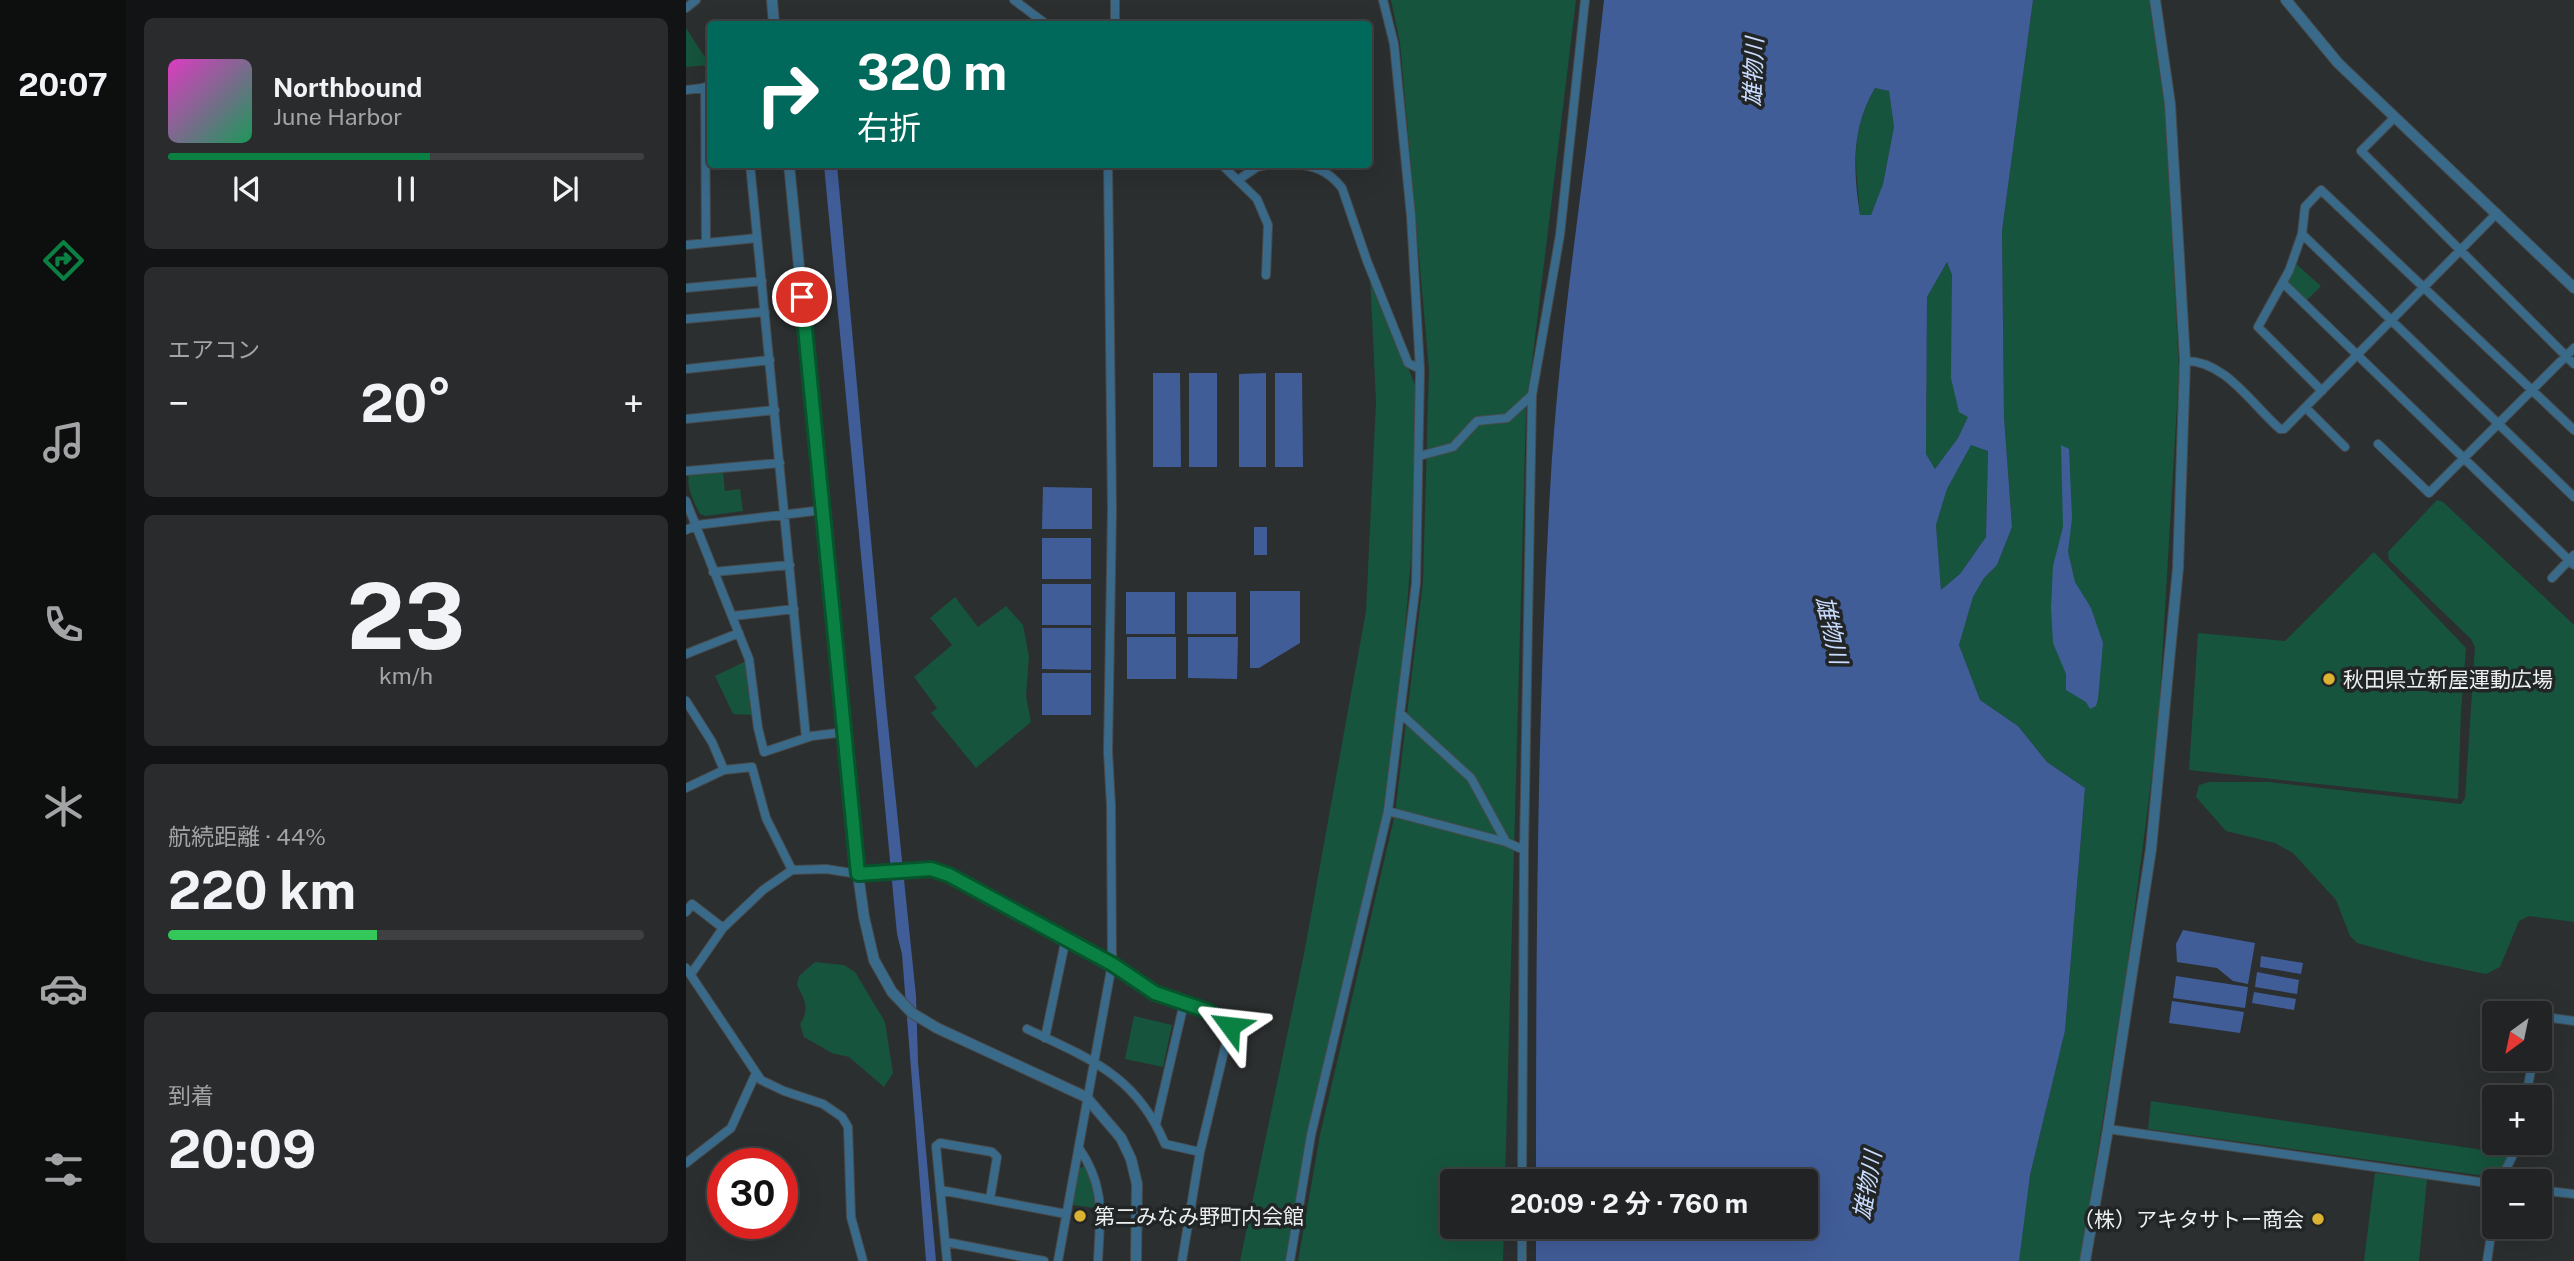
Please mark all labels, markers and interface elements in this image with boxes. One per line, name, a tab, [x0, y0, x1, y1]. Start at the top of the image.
water label: 雄物川	[1738, 34, 1768, 107]
text: 320 m	[857, 43, 1007, 101]
icon: right	[742, 49, 833, 140]
text: 20:07	[18, 66, 108, 103]
text: Northbound	[273, 72, 422, 103]
text: June Harbor	[273, 103, 402, 130]
text: 右折	[857, 109, 921, 146]
icon: previous	[228, 170, 266, 208]
icon: pause	[387, 170, 425, 208]
icon: next	[546, 170, 584, 208]
icon: directions	[39, 236, 88, 285]
pin	[772, 267, 832, 327]
icon: arrive	[783, 278, 821, 316]
text: エアコン	[168, 336, 260, 363]
text: 20°	[360, 373, 452, 434]
text: −	[168, 381, 189, 426]
text: +	[623, 381, 644, 426]
icon: music	[39, 418, 88, 467]
text: 23	[347, 563, 465, 669]
water label: 雄物川	[1811, 593, 1854, 670]
icon: phone	[39, 600, 88, 649]
text: km/h	[379, 662, 433, 689]
place label: 秋田県立新屋運動広場	[2343, 667, 2553, 692]
marker: 秋田県立新屋運動広場	[2321, 671, 2337, 687]
icon: climate	[39, 782, 88, 831]
text: 航続距離 · 44%	[168, 823, 326, 850]
text: 220 km	[168, 860, 356, 921]
icon: car	[39, 964, 88, 1013]
position arrow	[1193, 989, 1267, 1063]
north arrow	[2482, 1001, 2552, 1071]
map controls	[2482, 1001, 2552, 1239]
text: 到着	[168, 1082, 214, 1109]
button: +	[2482, 1085, 2552, 1155]
text: 20:09	[168, 1119, 316, 1180]
icon: filters	[39, 1145, 88, 1194]
water label: 雄物川	[1848, 1146, 1887, 1221]
speed limit sign: 30	[707, 1148, 798, 1239]
button: −	[2482, 1169, 2552, 1239]
text: 20:09 · 2 分 · 760 m	[1510, 1188, 1748, 1219]
place label: 第二みなみ野町内会館	[1094, 1204, 1304, 1229]
place label: （株）アキタサトー商会	[2073, 1207, 2304, 1232]
marker: 第二みなみ野町内会館	[1072, 1208, 1088, 1224]
marker: （株）アキタサトー商会	[2310, 1211, 2326, 1227]

